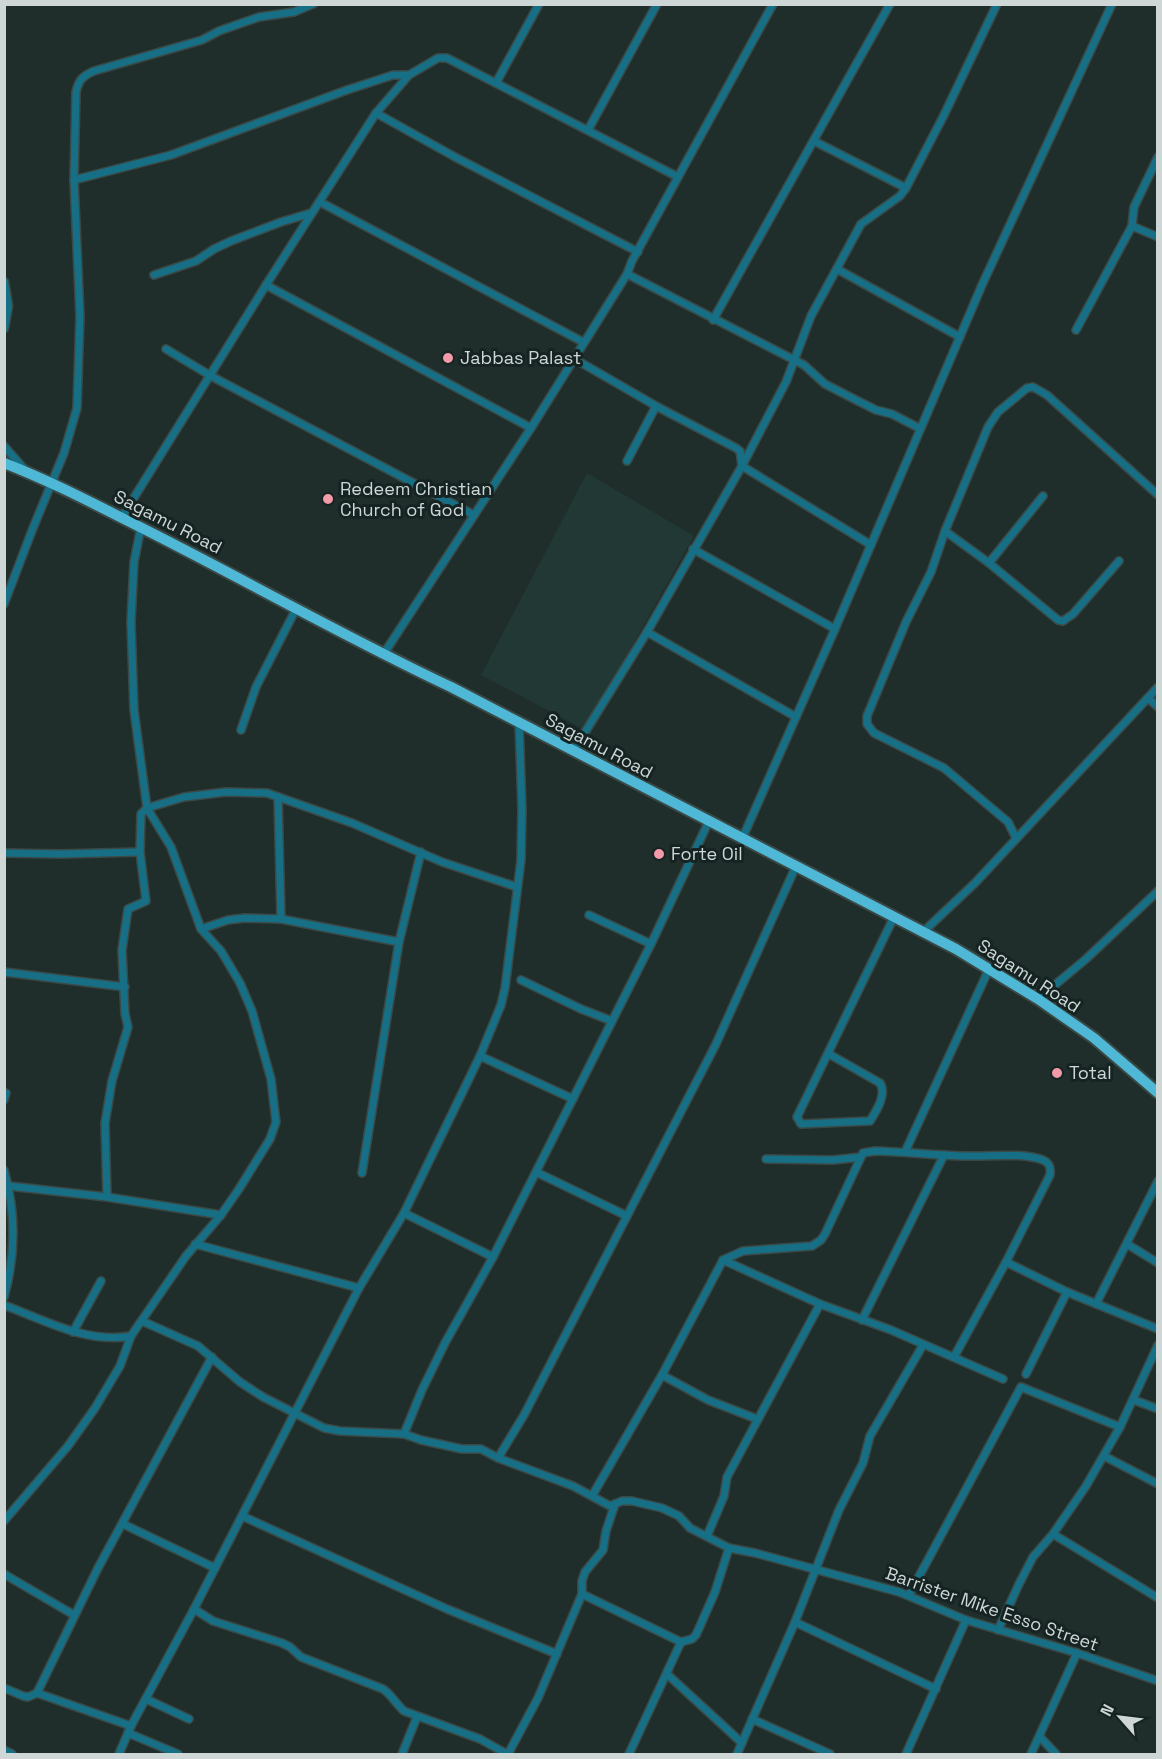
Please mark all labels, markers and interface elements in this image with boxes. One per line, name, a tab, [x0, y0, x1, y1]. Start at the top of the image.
place label: Jabbas Palast	[460, 346, 581, 369]
marker: Jabbas Palast	[441, 351, 455, 365]
place label: Redeem Christian Church of God	[340, 477, 492, 521]
street label: Sagamu Road	[110, 484, 226, 559]
marker: Redeem Christian Church of God	[321, 492, 335, 506]
street label: Sagamu Road	[542, 708, 657, 783]
place label: Forte Oil	[671, 842, 743, 865]
marker: Forte Oil	[652, 847, 666, 861]
street label: Sagamu Road	[973, 934, 1085, 1017]
place label: Total	[1069, 1061, 1112, 1084]
marker: Total	[1050, 1066, 1064, 1080]
street label: Barrister Mike Esso Street	[883, 1561, 1102, 1656]
north arrow	[1090, 1687, 1150, 1747]
text: N	[1095, 1701, 1119, 1720]

